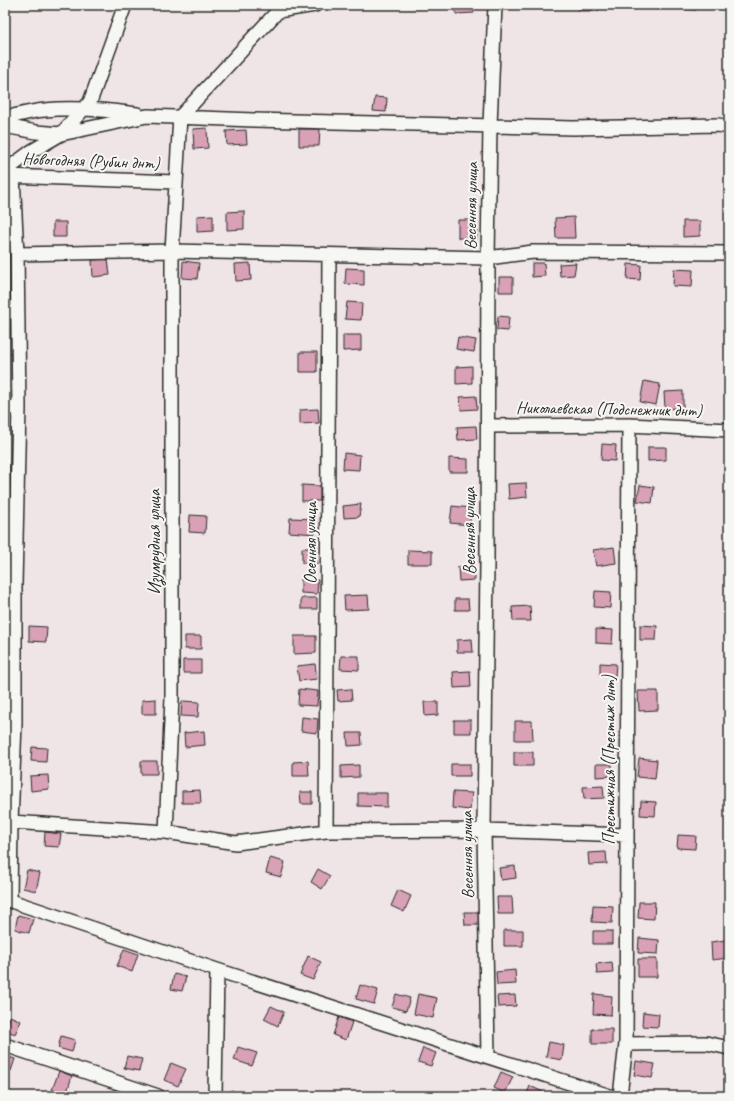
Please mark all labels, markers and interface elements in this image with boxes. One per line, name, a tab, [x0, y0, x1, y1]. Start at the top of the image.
street label: Новогодняя (Рубин днт)	[22, 148, 161, 174]
street label: Весенняя улица	[460, 160, 482, 250]
street label: Николаевская (Подснежник днт)	[516, 397, 703, 421]
street label: Весенняя улица	[459, 486, 480, 575]
street label: Изумрудная улица	[144, 488, 166, 595]
street label: Осенняя улица	[300, 500, 321, 584]
street label: Престижная (Престиж днт)	[599, 674, 620, 845]
street label: Весенняя улица	[456, 809, 478, 899]

